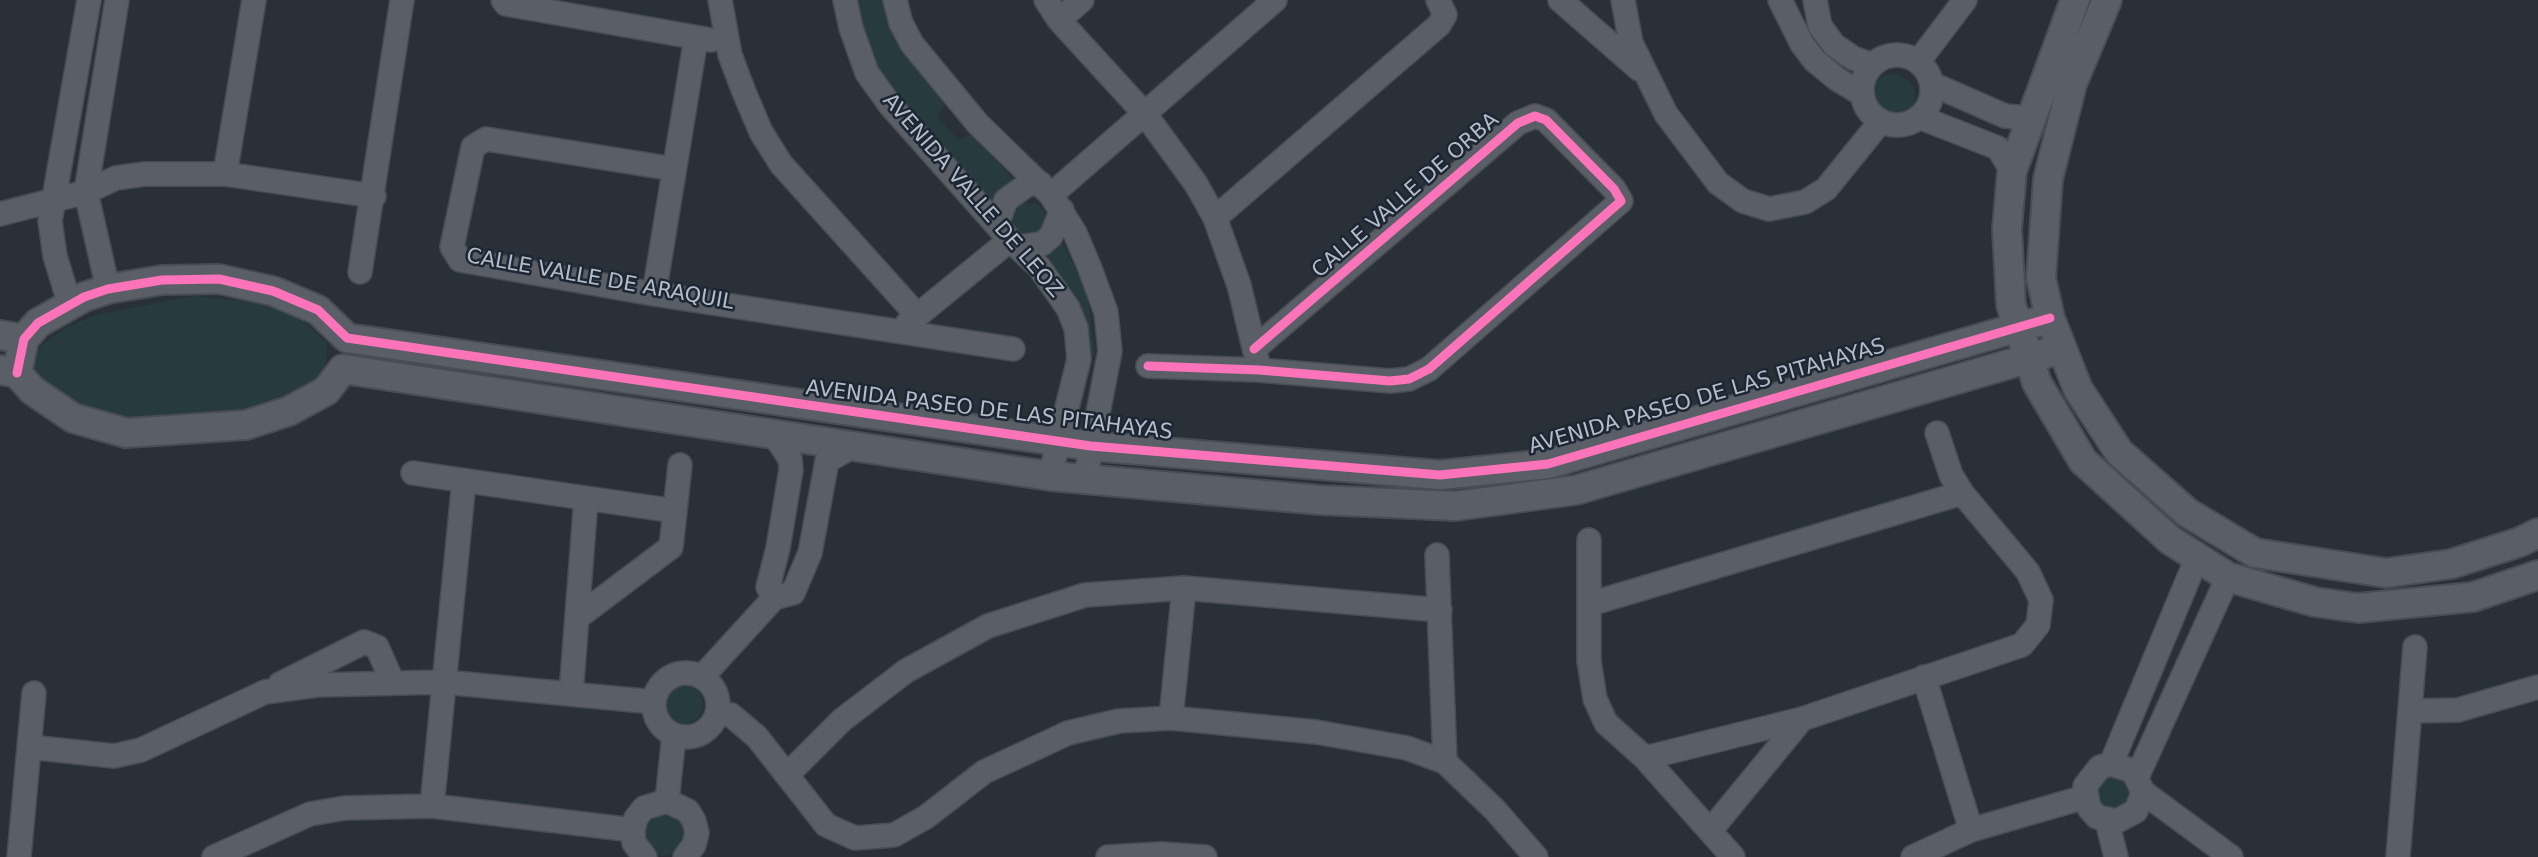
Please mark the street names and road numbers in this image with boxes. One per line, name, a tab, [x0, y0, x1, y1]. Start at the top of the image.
street label: AVENIDA VALLE DE LEOZ	[877, 89, 1067, 303]
street label: CALLE VALLE DE ORBA	[1308, 108, 1504, 284]
street label: CALLE VALLE DE ARAQUIL	[464, 244, 736, 316]
street label: AVENIDA PASEO DE LAS PITAHAYAS	[1526, 334, 1888, 460]
street label: AVENIDA PASEO DE LAS PITAHAYAS	[804, 376, 1174, 446]

